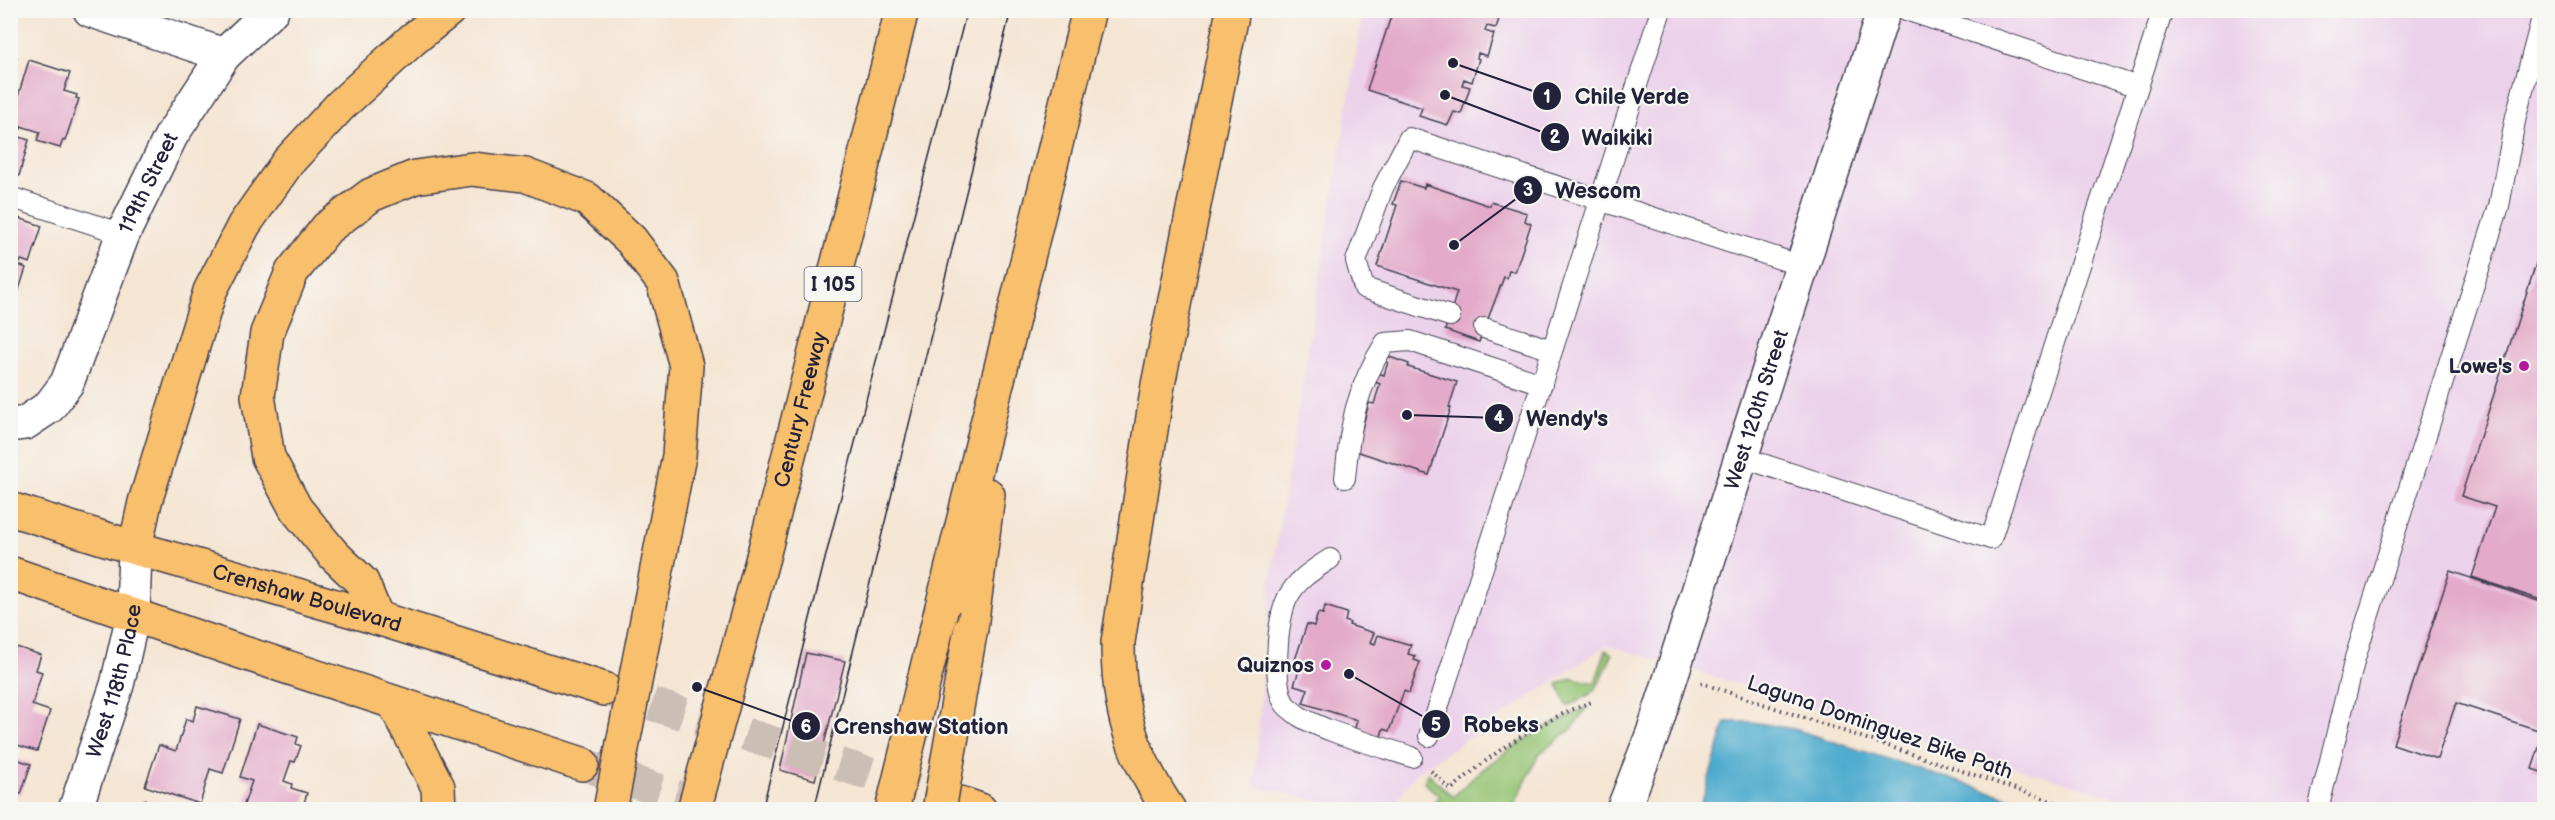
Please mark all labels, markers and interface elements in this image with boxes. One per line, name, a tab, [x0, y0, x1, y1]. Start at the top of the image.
callout: Chile Verde	[1532, 76, 1702, 116]
text: Chile Verde	[1575, 84, 1689, 111]
text: 1	[1543, 87, 1551, 108]
callout: Waikiki	[1540, 117, 1665, 157]
text: Waikiki	[1581, 125, 1653, 152]
text: 2	[1550, 127, 1561, 148]
street label: 119th Street	[113, 128, 184, 238]
callout: Wescom	[1513, 170, 1653, 210]
text: Wescom	[1555, 178, 1641, 205]
text: 3	[1523, 180, 1533, 201]
road number: I 105	[804, 267, 862, 301]
street label: West 120th Street	[1719, 326, 1794, 493]
street label: Century Freeway	[769, 329, 833, 490]
place label: Lowe's	[2448, 354, 2512, 379]
marker: Lowe's	[2517, 359, 2531, 373]
callout: Wendy's	[1484, 398, 1620, 438]
text: Wendy's	[1526, 406, 1608, 433]
text: 4	[1494, 408, 1505, 429]
street label: Crenshaw Boulevard	[209, 559, 404, 638]
street label: West 118th Place	[81, 604, 146, 761]
place label: Quiznos	[1237, 653, 1314, 678]
marker: Quiznos	[1319, 658, 1333, 672]
street label: Laguna Dominguez Bike Path	[1744, 670, 2016, 785]
callout: Robeks	[1421, 704, 1551, 744]
callout: Crenshaw Station	[791, 706, 1020, 746]
text: Robeks	[1463, 712, 1539, 739]
text: Crenshaw Station	[833, 714, 1009, 741]
text: 5	[1431, 715, 1441, 736]
text: 6	[801, 717, 812, 738]

